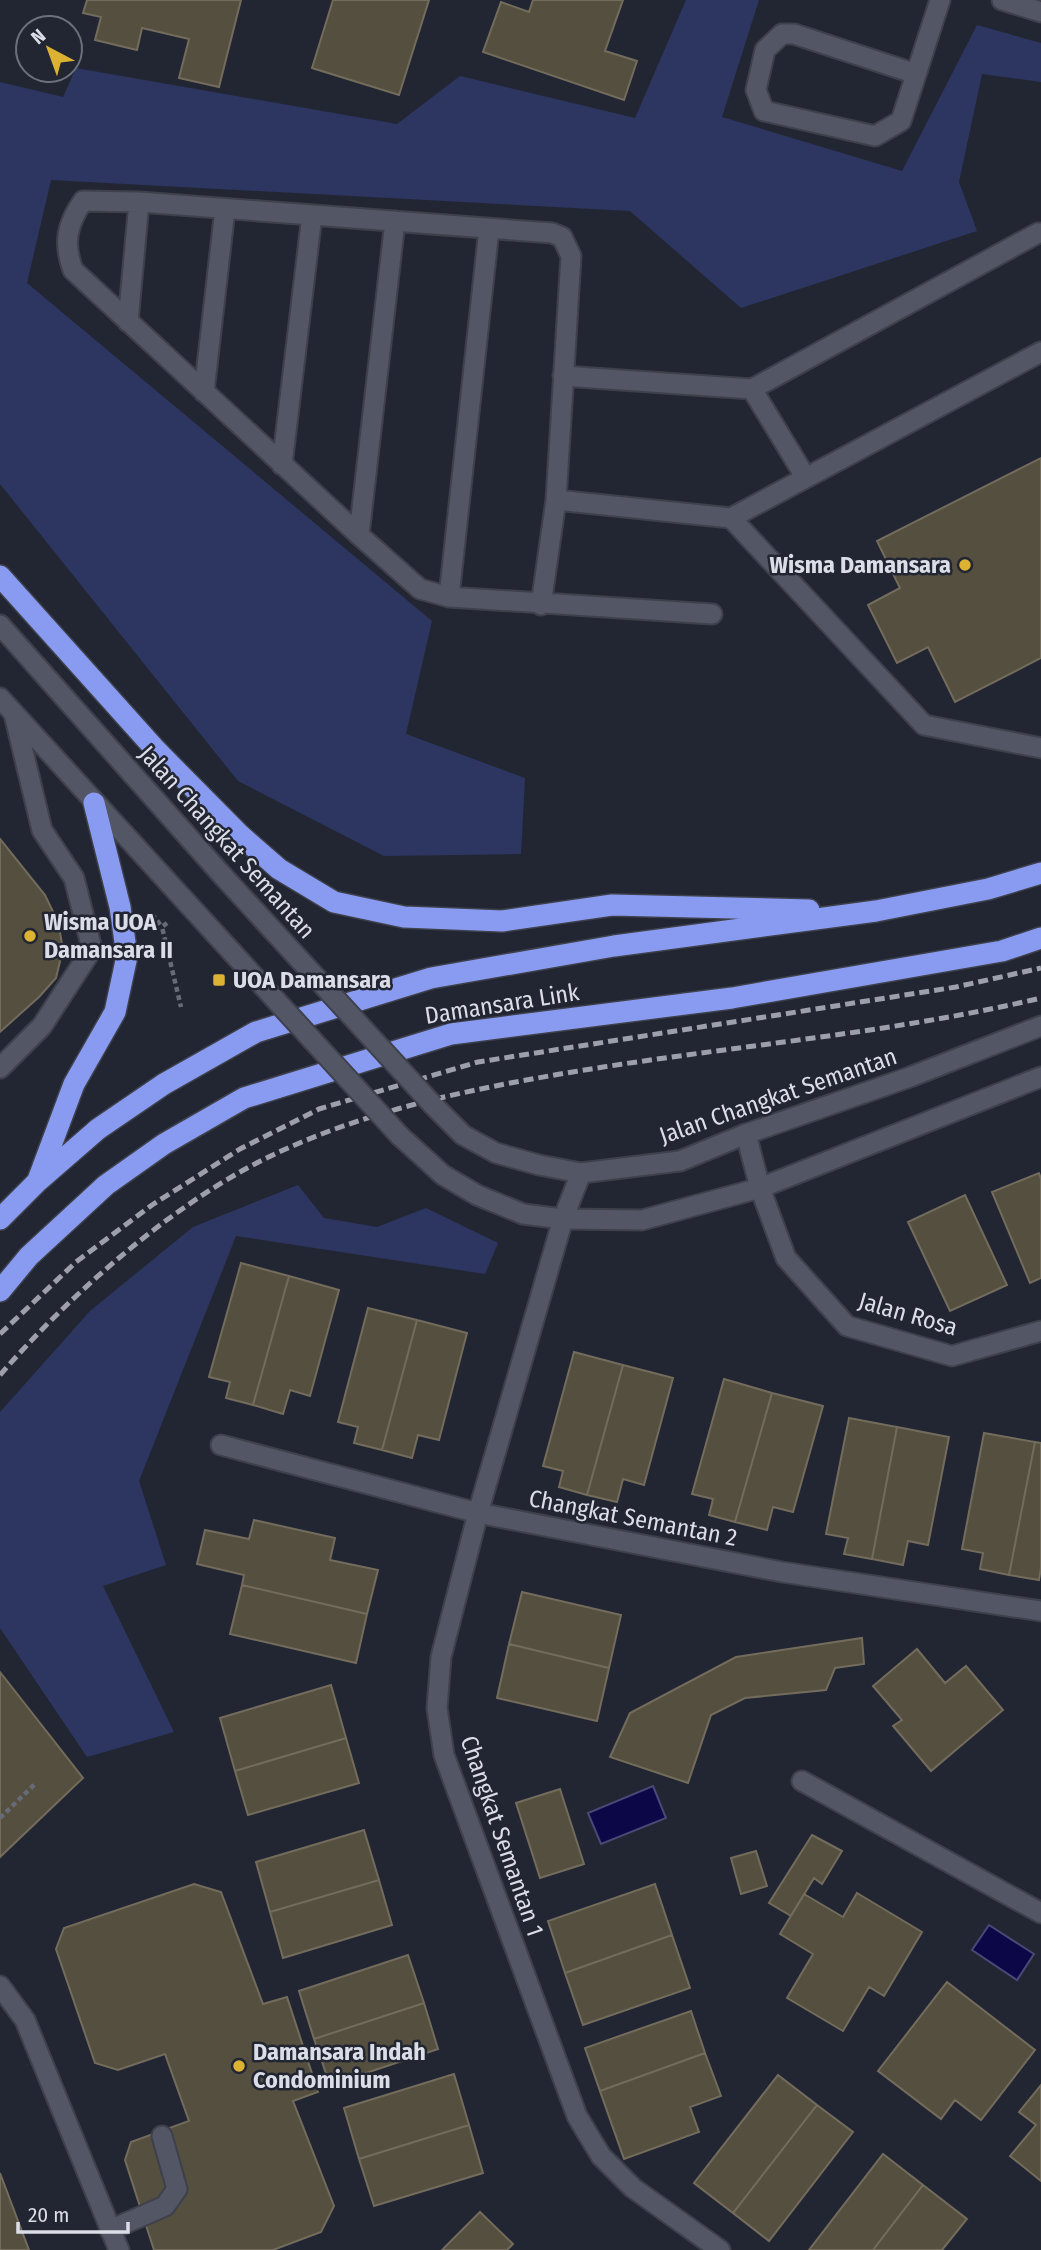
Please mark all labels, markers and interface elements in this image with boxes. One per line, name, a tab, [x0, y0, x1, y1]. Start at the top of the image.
north arrow	[14, 14, 84, 84]
text: N	[26, 24, 50, 49]
place label: Wisma Damansara	[769, 551, 951, 579]
marker: Wisma Damansara	[957, 557, 973, 573]
street label: Jalan Changkat Semantan	[133, 740, 321, 944]
place label: Wisma UOA Damansara II	[44, 908, 173, 964]
marker: Wisma UOA Damansara II	[22, 928, 38, 944]
place label: UOA Damansara	[233, 966, 391, 994]
marker: UOA Damansara	[211, 972, 227, 988]
street label: Damansara Link	[423, 978, 582, 1030]
street label: Jalan Changkat Semantan	[656, 1042, 900, 1150]
street label: Jalan Rosa	[855, 1287, 961, 1341]
street label: Changkat Semantan 2	[527, 1484, 739, 1552]
street label: Changkat Semantan 1	[455, 1732, 549, 1940]
place label: Damansara Indah Condominium	[253, 2038, 426, 2094]
marker: Damansara Indah Condominium	[231, 2058, 247, 2074]
scale bar	[18, 2190, 128, 2234]
text: 20 m	[28, 2202, 69, 2228]

